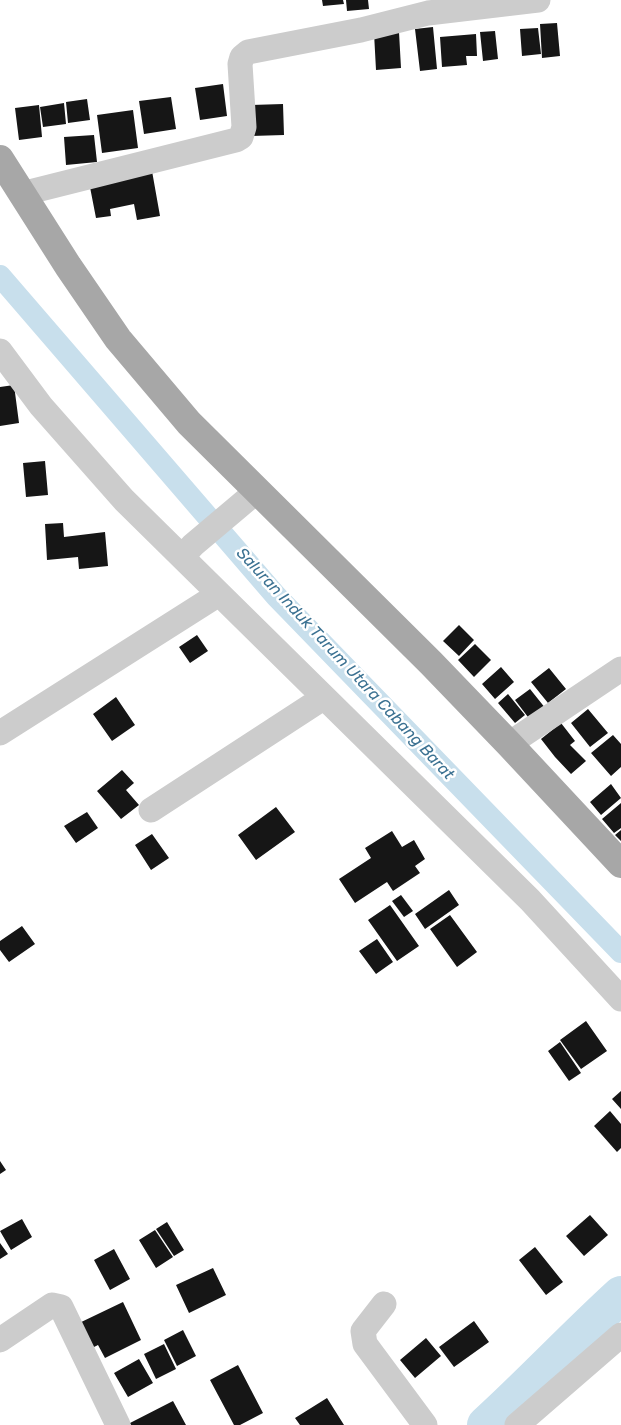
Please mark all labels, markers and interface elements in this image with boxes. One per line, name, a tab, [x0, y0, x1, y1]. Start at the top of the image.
water label: Saluran Induk Tarum Utara Cabang Barat	[232, 544, 458, 784]

